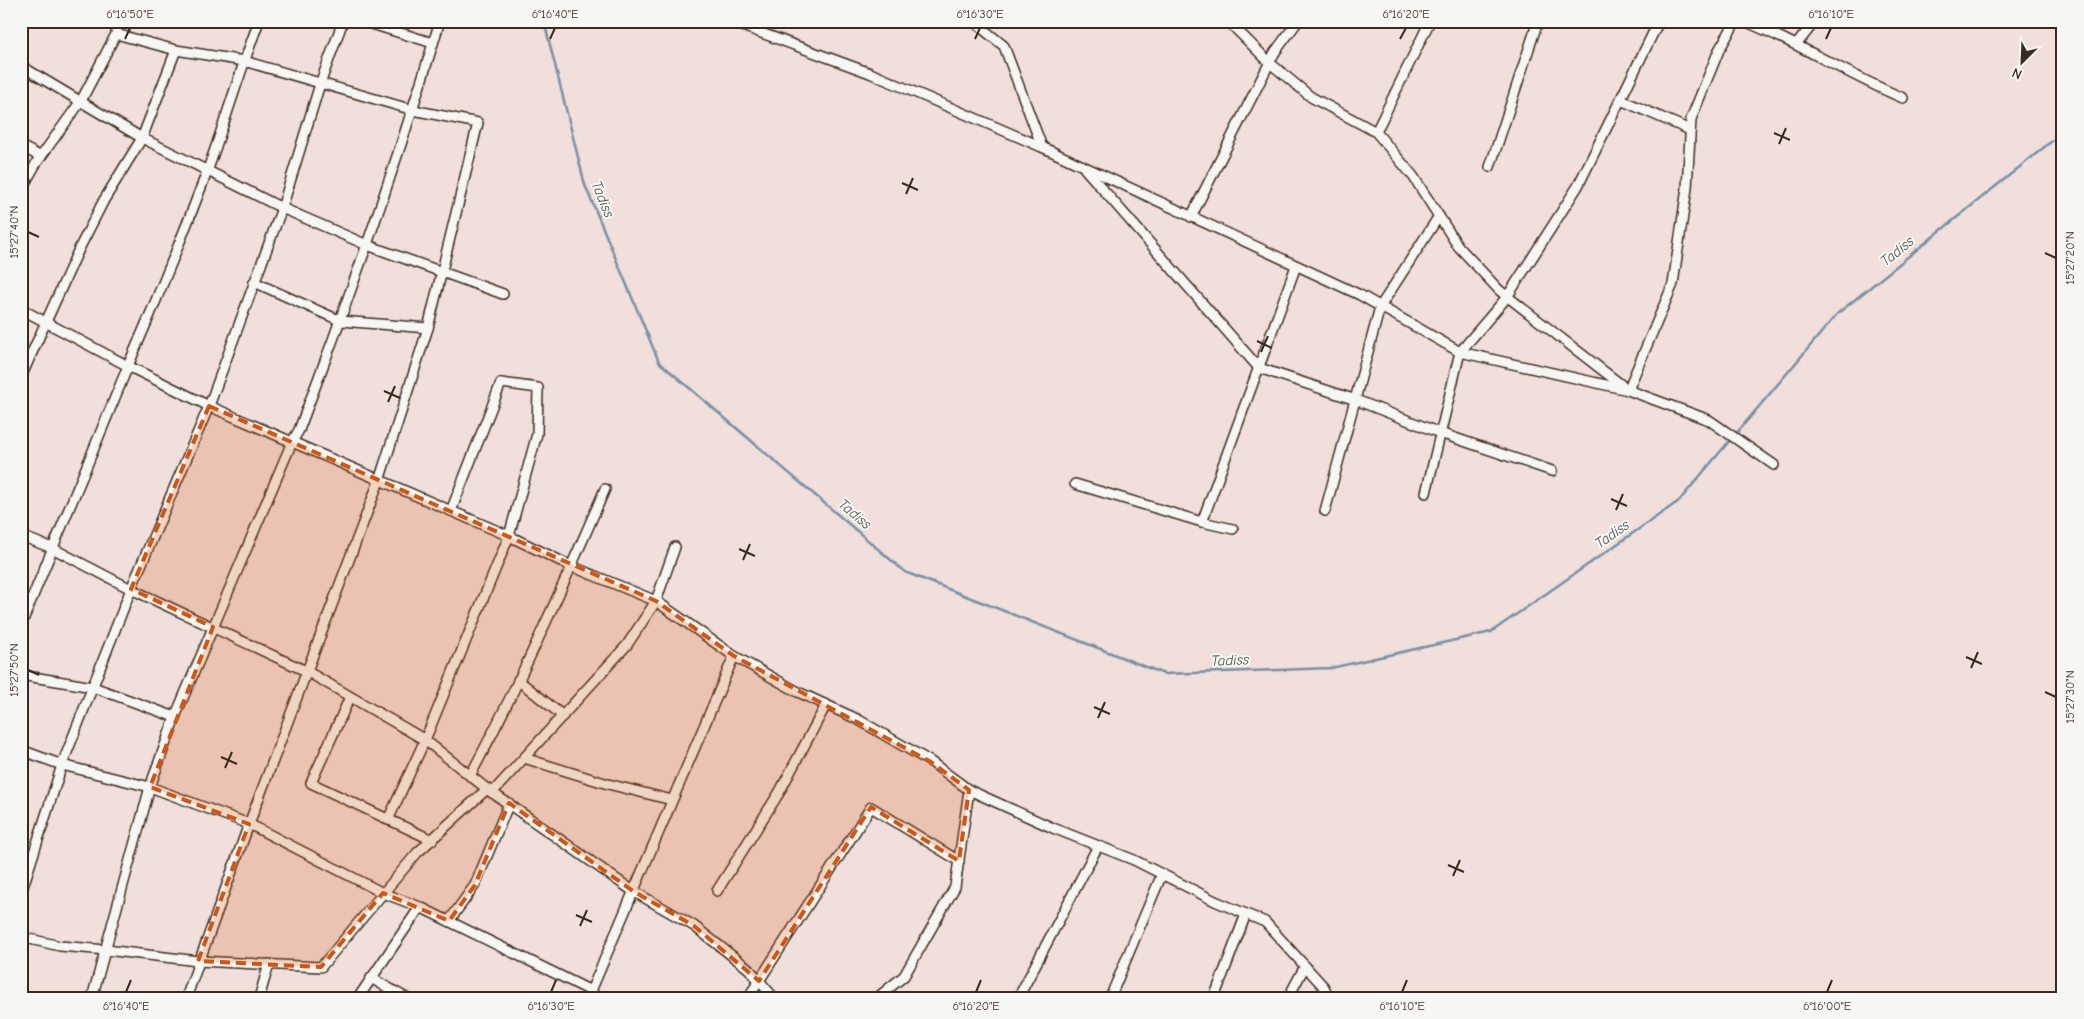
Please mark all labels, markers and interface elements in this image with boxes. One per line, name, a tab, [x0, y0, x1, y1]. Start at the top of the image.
text: 6°16'50"E	[106, 7, 154, 21]
text: 6°16'40"E	[532, 7, 578, 21]
text: 6°16'30"E	[957, 7, 1004, 21]
text: 6°16'20"E	[1382, 7, 1430, 21]
text: 6°16'10"E	[1808, 7, 1854, 21]
north arrow	[1996, 38, 2046, 88]
text: N	[2009, 64, 2025, 83]
water label: Tadiss	[588, 178, 619, 221]
text: 15°27'40"N	[7, 206, 21, 258]
text: 15°27'20"N	[2063, 231, 2077, 285]
water label: Tadiss	[1877, 232, 1918, 270]
water label: Tadiss	[835, 495, 876, 534]
water label: Tadiss	[1591, 515, 1633, 552]
text: 15°27'50"N	[7, 643, 21, 697]
water label: Tadiss	[1211, 650, 1250, 670]
text: 15°27'30"N	[2063, 670, 2077, 724]
text: 6°16'40"E	[103, 999, 149, 1013]
text: 6°16'30"E	[528, 999, 575, 1013]
text: 6°16'20"E	[952, 999, 1000, 1013]
text: 6°16'10"E	[1379, 999, 1425, 1013]
text: 6°16'00"E	[1803, 999, 1851, 1013]

